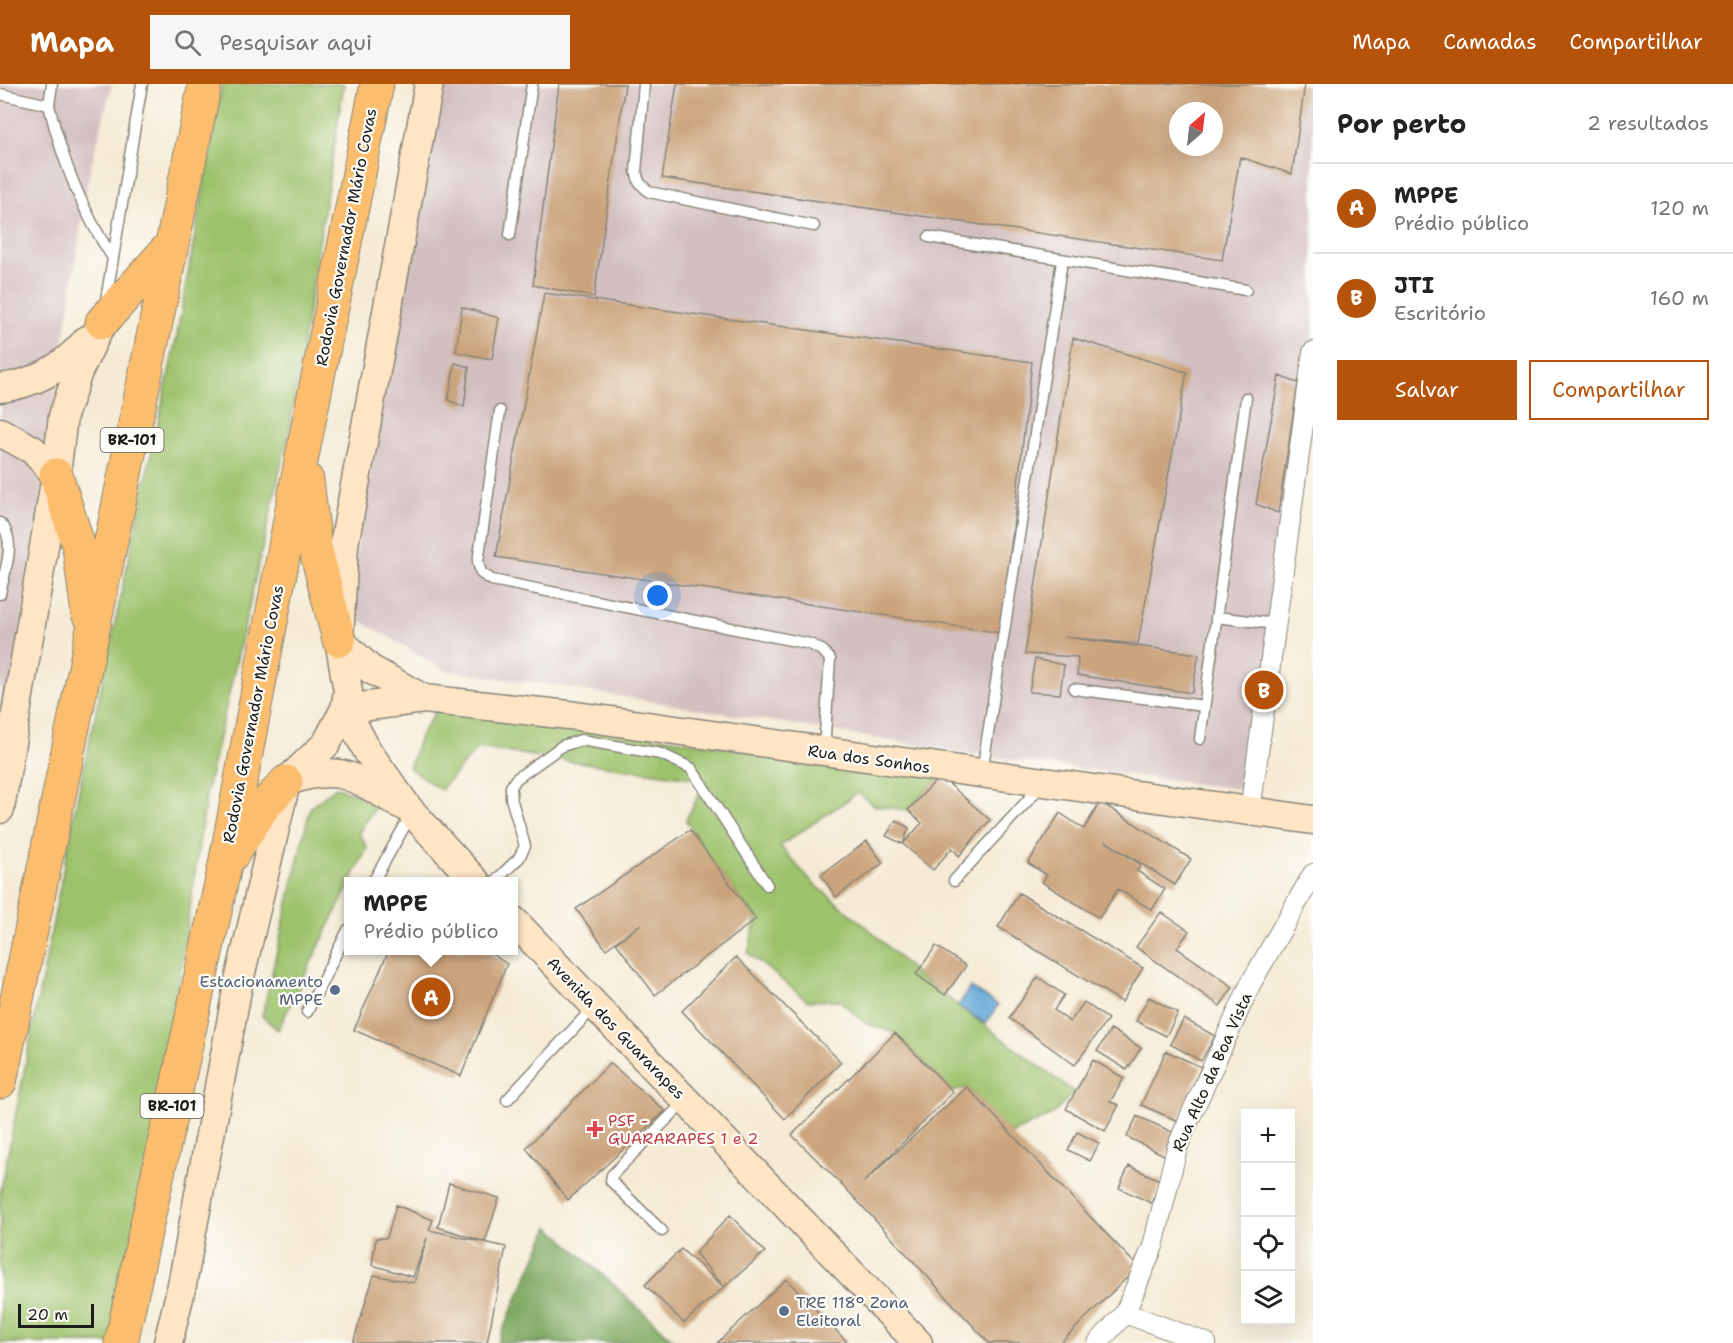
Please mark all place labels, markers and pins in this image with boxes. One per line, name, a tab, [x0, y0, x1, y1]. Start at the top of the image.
pin: B	[1244, 668, 1284, 712]
place label: Estacionamento MPPE	[200, 971, 323, 1010]
pin: A	[412, 974, 450, 1020]
marker: Estacionamento MPPE	[328, 983, 342, 997]
place label: PSF - GUARARAPES 1 e 2	[608, 1110, 758, 1149]
marker: PSF - GUARARAPES 1 e 2	[586, 1120, 604, 1138]
place label: TRE 118° Zona Eleitoral	[796, 1292, 909, 1331]
marker: TRE 118° Zona Eleitoral	[777, 1304, 791, 1318]

